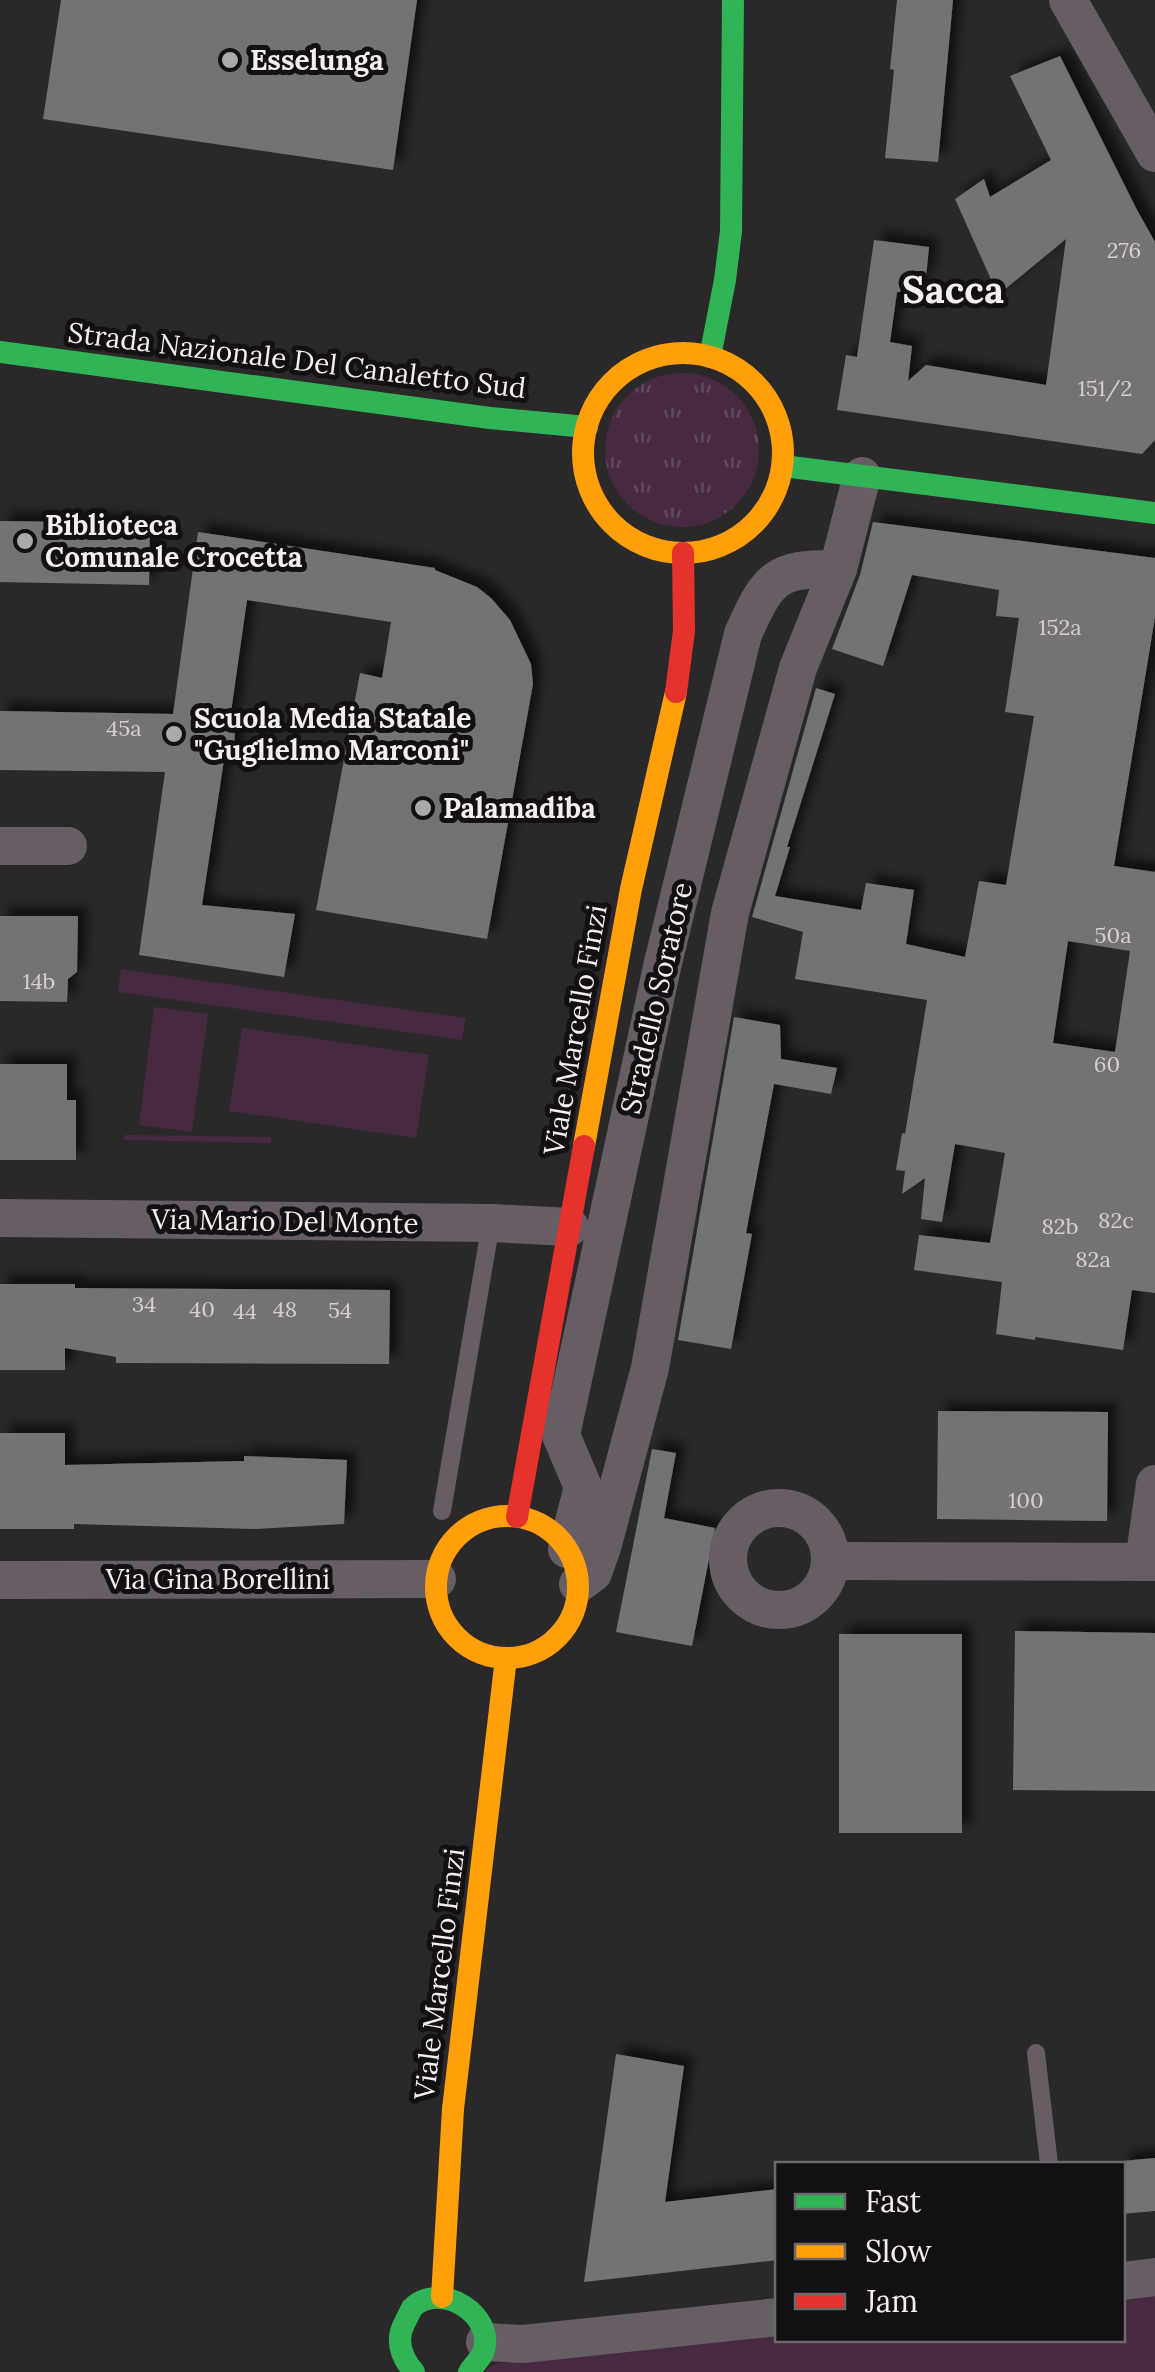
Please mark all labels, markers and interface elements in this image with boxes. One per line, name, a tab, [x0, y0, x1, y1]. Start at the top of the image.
place label: Esselunga	[250, 42, 384, 78]
marker: Esselunga	[219, 49, 241, 71]
house number: 276	[1107, 236, 1141, 264]
district label: Sacca	[902, 265, 1004, 313]
street label: Strada Nazionale Del Canaletto Sud	[66, 314, 528, 406]
house number: 151/2	[1078, 374, 1132, 402]
place label: Biblioteca Comunale Crocetta	[45, 507, 303, 575]
marker: Biblioteca Comunale Crocetta	[14, 530, 36, 552]
house number: 152a	[1038, 613, 1082, 641]
place label: Scuola Media Statale "Guglielmo Marconi"	[194, 700, 471, 768]
house number: 45a	[106, 714, 142, 742]
marker: Scuola Media Statale "Guglielmo Marconi"	[163, 723, 185, 745]
place label: Palamadiba	[443, 790, 596, 826]
marker: Palamadiba	[412, 797, 434, 819]
street label: Stradello Soratore	[612, 879, 700, 1117]
street label: Viale Marcello Finzi	[535, 902, 615, 1159]
house number: 50a	[1094, 921, 1132, 949]
house number: 14b	[23, 967, 55, 995]
house number: 60	[1094, 1050, 1120, 1078]
street label: Via Mario Del Monte	[150, 1201, 419, 1241]
house number: 82c	[1098, 1206, 1134, 1234]
house number: 82b	[1042, 1212, 1078, 1240]
house number: 82a	[1075, 1245, 1111, 1273]
house number: 34	[132, 1290, 156, 1318]
house number: 40	[189, 1295, 215, 1323]
house number: 48	[273, 1295, 297, 1323]
house number: 54	[328, 1296, 352, 1324]
house number: 44	[233, 1297, 257, 1325]
house number: 100	[1008, 1486, 1044, 1514]
street label: Via Gina Borellini	[105, 1561, 330, 1597]
street label: Viale Marcello Finzi	[406, 1846, 472, 2103]
legend	[775, 2162, 1125, 2342]
text: Fast	[865, 2182, 922, 2220]
text: Slow	[865, 2232, 931, 2270]
text: Jam	[864, 2282, 918, 2320]

